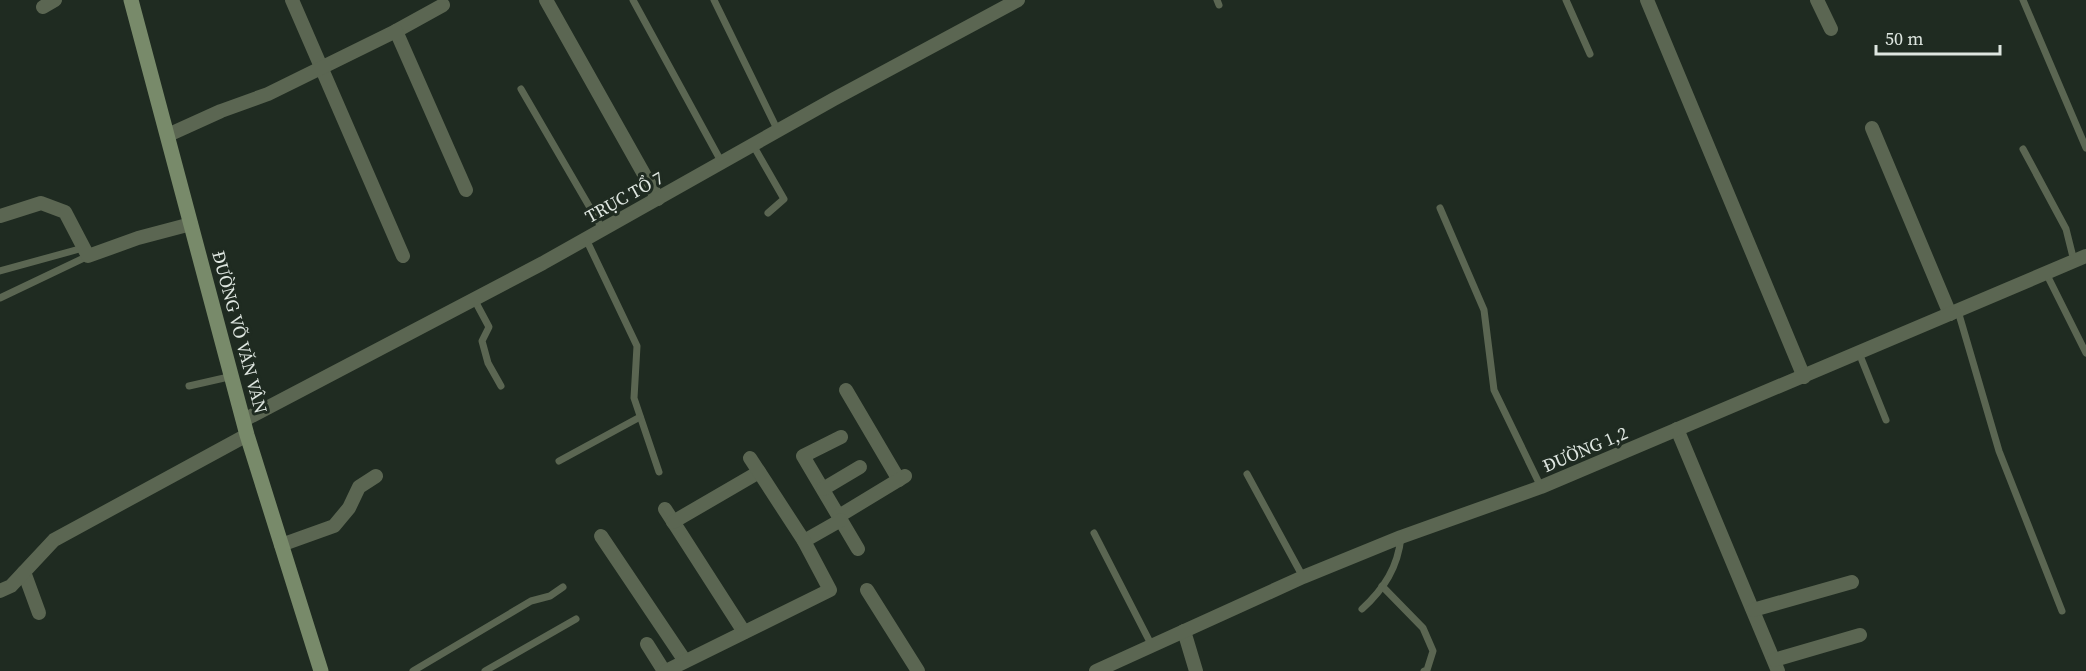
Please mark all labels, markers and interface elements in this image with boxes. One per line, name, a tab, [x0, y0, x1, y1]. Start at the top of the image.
scale bar	[1876, 18, 2000, 56]
text: 50 m	[1885, 26, 1923, 51]
street label: TRỤC TỔ 7	[580, 165, 668, 229]
street label: ĐƯỜNG VÕ VĂN VÂN	[206, 248, 274, 416]
street label: ĐƯỜNG 1,2	[1539, 420, 1631, 478]

